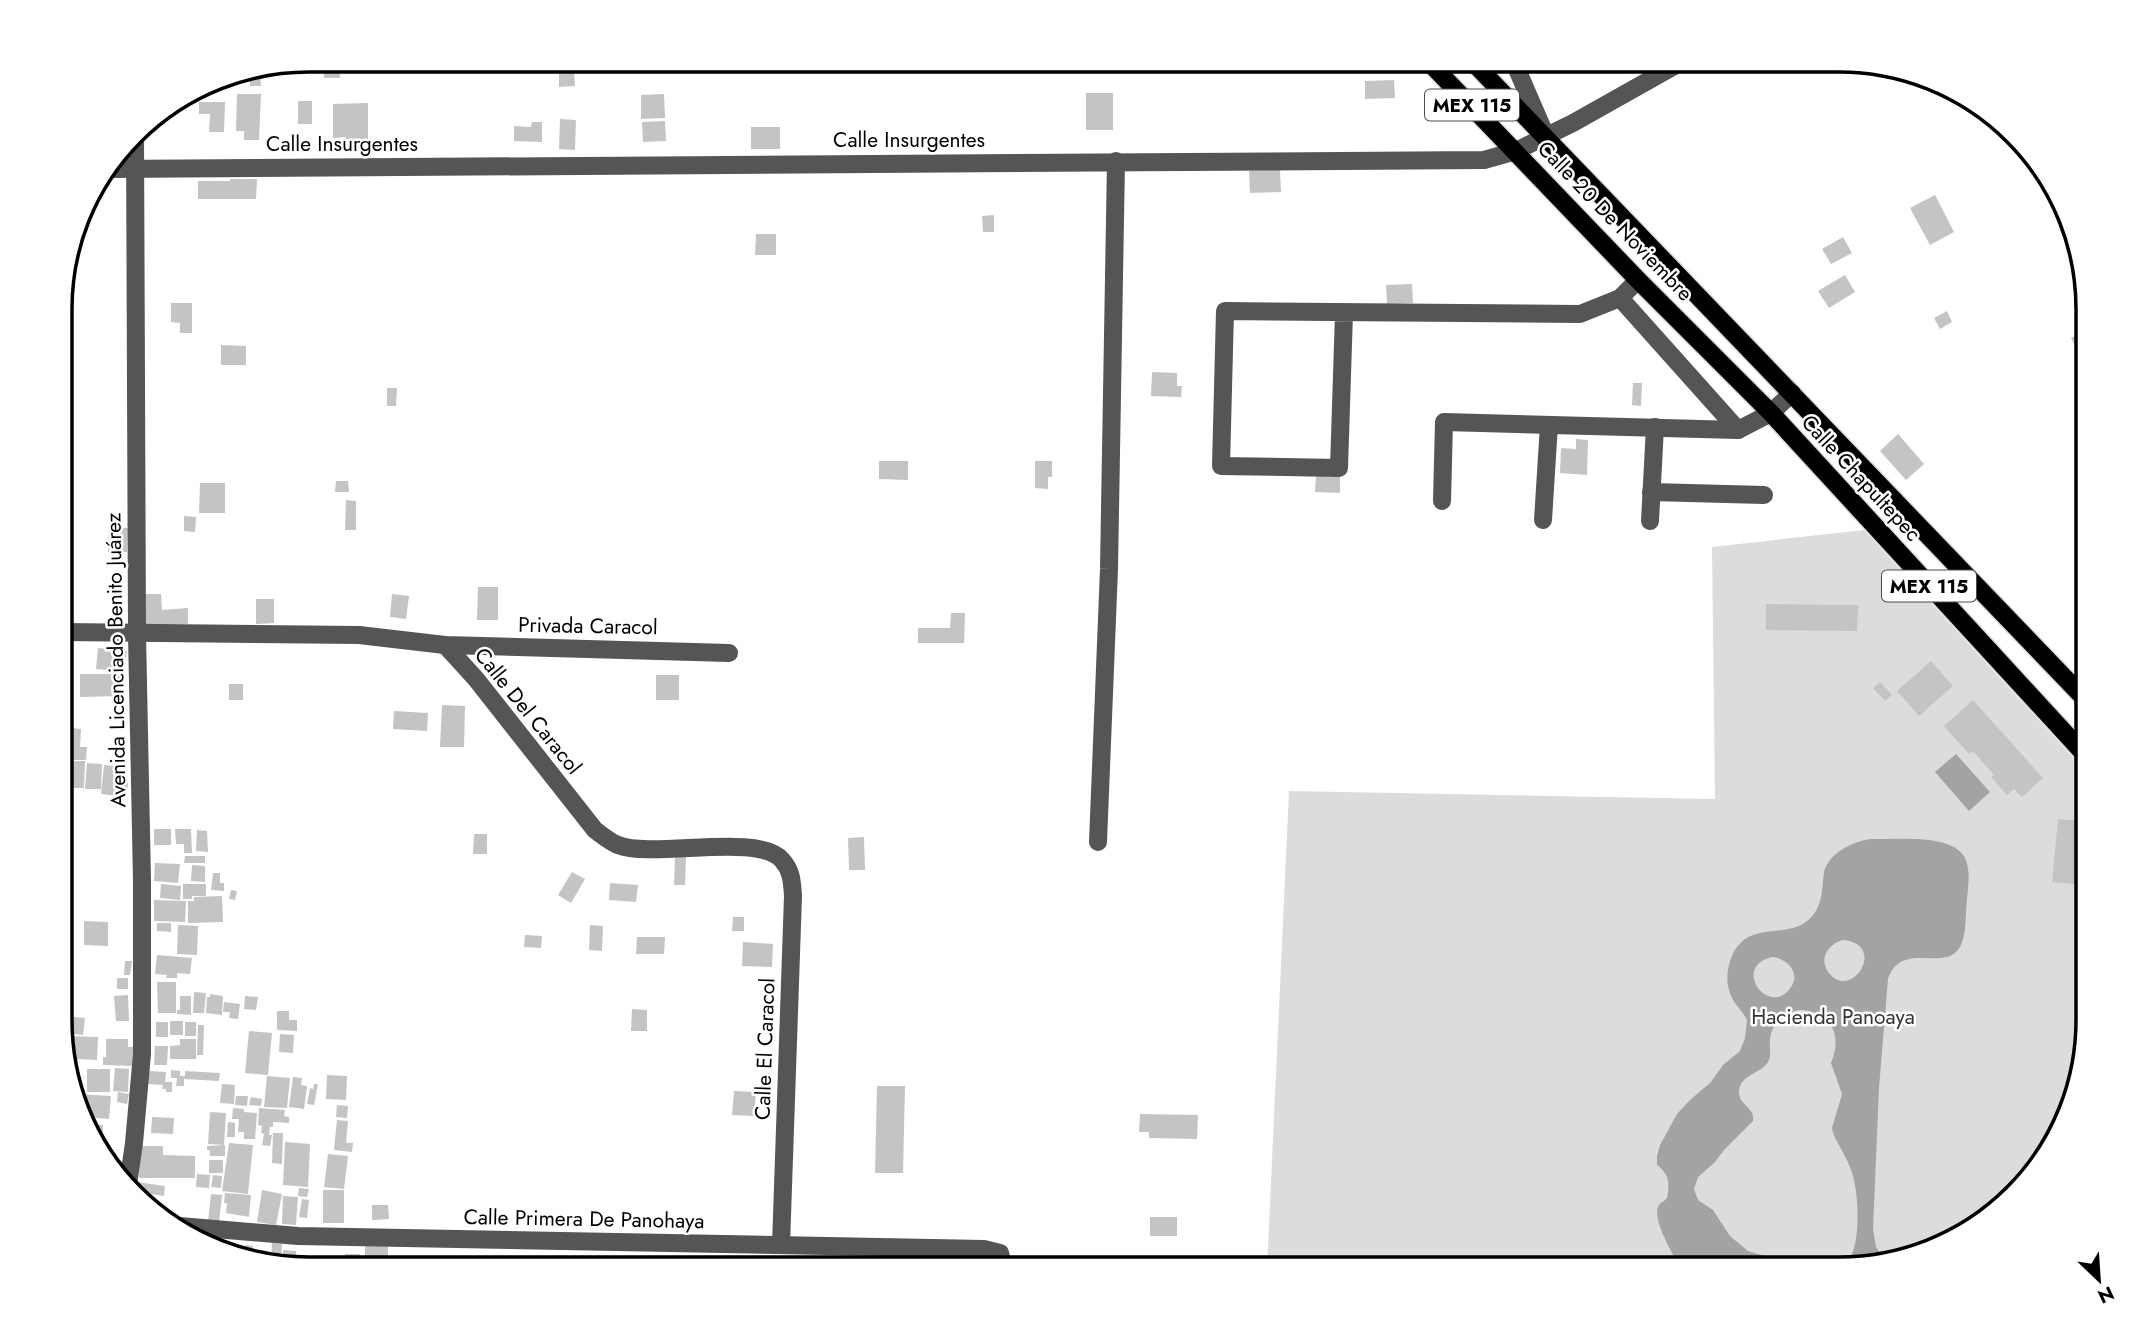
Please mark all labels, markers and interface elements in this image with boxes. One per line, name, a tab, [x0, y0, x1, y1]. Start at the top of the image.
road number: MEX 115	[1425, 90, 1519, 120]
street label: Calle Insurgentes	[833, 125, 985, 155]
street label: Calle Insurgentes	[266, 129, 418, 159]
street label: Calle 20 De Noviembre	[1530, 134, 1700, 308]
street label: Calle Chapultepec	[1794, 408, 1928, 548]
street label: Avenida Licenciado Benito Juárez	[98, 512, 134, 808]
road number: MEX 115	[1882, 570, 1976, 601]
street label: Privada Caracol	[518, 610, 658, 642]
street label: Calle Del Caracol	[467, 641, 589, 781]
street label: Calle El Caracol	[748, 977, 782, 1121]
park label: Hacienda Panoaya	[1751, 1002, 1915, 1032]
street label: Calle Primera De Panohaya	[463, 1202, 705, 1236]
north arrow	[2064, 1245, 2134, 1315]
text: N	[2093, 1280, 2119, 1310]

